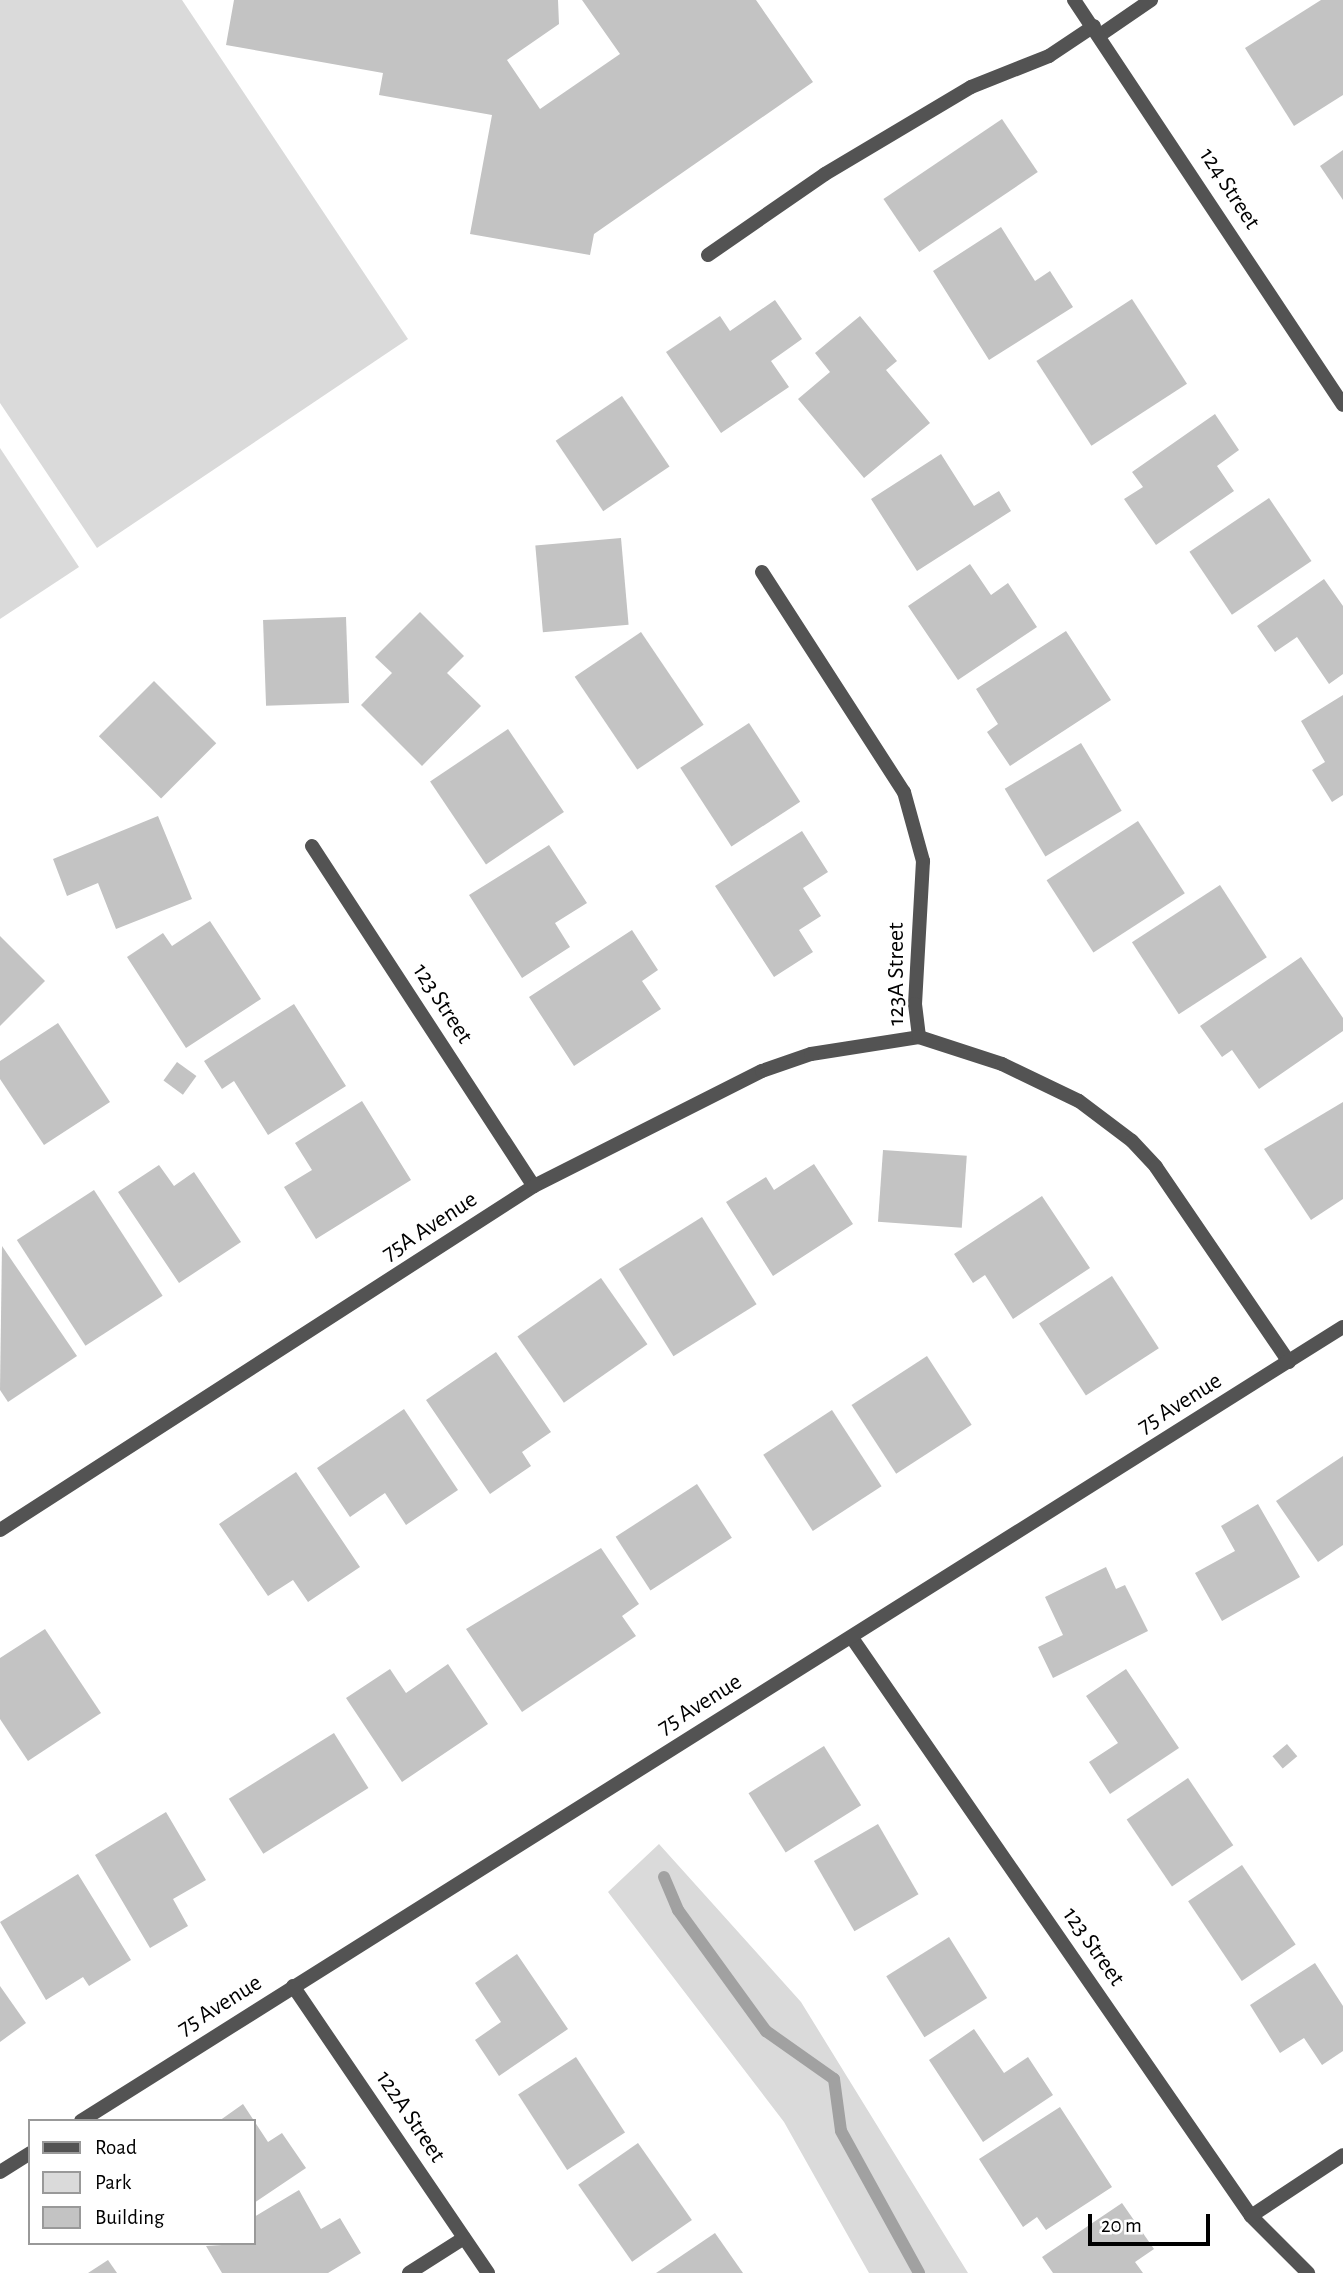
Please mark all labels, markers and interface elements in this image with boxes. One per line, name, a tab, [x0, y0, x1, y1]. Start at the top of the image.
street label: 124 Street	[1192, 143, 1266, 235]
street label: 123A Street	[883, 922, 911, 1026]
street label: 123 Street	[406, 959, 478, 1049]
street label: 75A Avenue	[377, 1186, 483, 1268]
street label: 75 Avenue	[1133, 1367, 1227, 1441]
street label: 75 Avenue	[653, 1668, 747, 1742]
street label: 123 Street	[1056, 1902, 1130, 1992]
street label: 75 Avenue	[173, 1969, 267, 2043]
street label: 122A Street	[369, 2066, 451, 2168]
legend	[28, 2119, 256, 2245]
text: Road	[95, 2137, 137, 2158]
text: Park	[95, 2172, 131, 2193]
scale bar	[1091, 2200, 1214, 2244]
text: Building	[95, 2207, 164, 2228]
text: 20 m	[1101, 2215, 1142, 2236]

